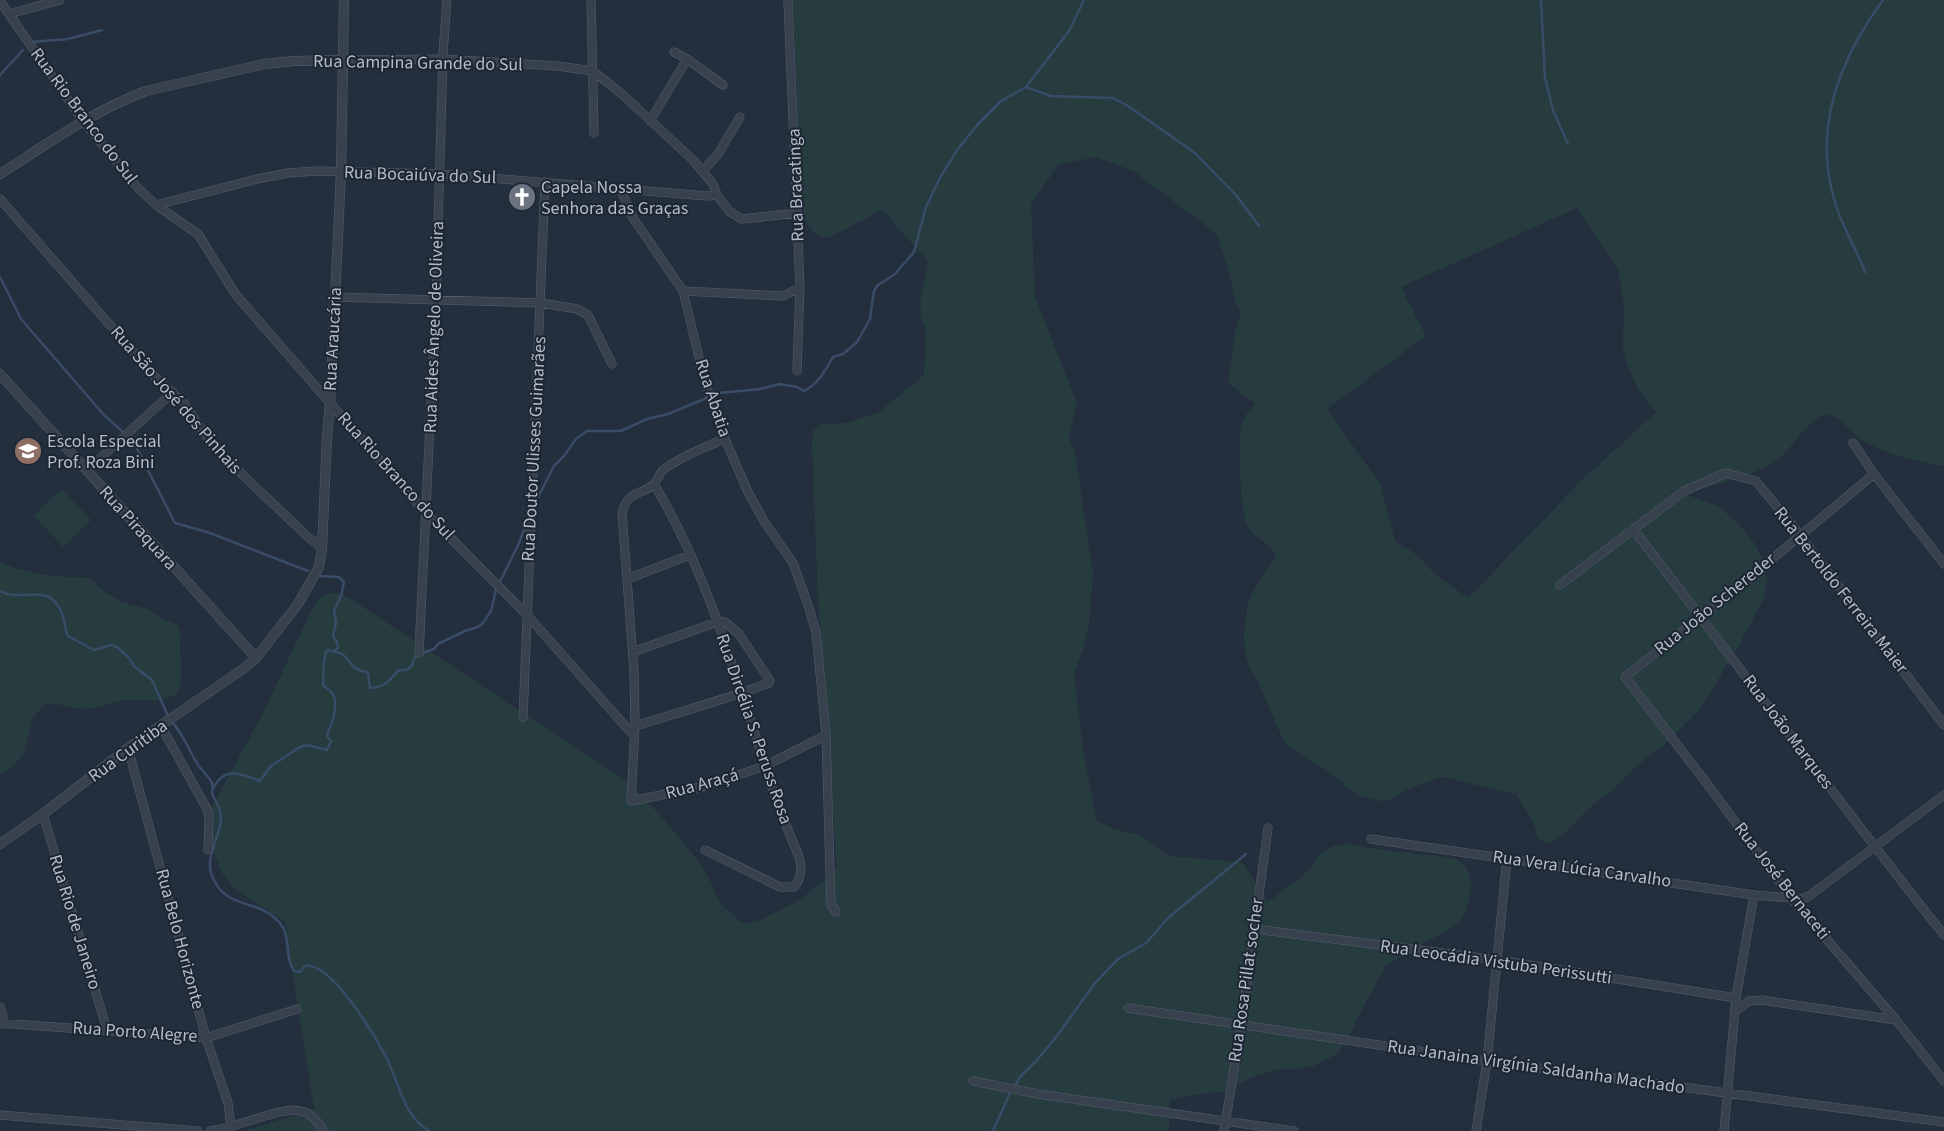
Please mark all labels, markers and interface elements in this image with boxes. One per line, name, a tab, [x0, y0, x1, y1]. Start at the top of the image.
street label: Rua Rio Branco do Sul	[24, 43, 144, 189]
street label: Rua Campina Grande do Sul	[313, 49, 523, 77]
street label: Rua Bracatinga	[782, 128, 810, 242]
street label: Rua Bocaiúva do Sul	[343, 160, 497, 190]
place label: Capela Nossa Senhora das Graças	[541, 175, 688, 221]
church icon: Capela Nossa Senhora das Graças	[507, 182, 537, 212]
street label: Rua Aides Ângelo de Oliveira	[418, 220, 450, 434]
street label: Rua Araucária	[318, 286, 348, 392]
street label: Rua São José dos Pinhais	[104, 320, 248, 480]
street label: Rua Doutor Ulisses Guimarães	[516, 336, 552, 562]
street label: Rua Abatia	[689, 356, 737, 440]
street label: Rua Rio Branco do Sul	[332, 406, 460, 546]
place label: Escola Especial Prof. Roza Bini	[47, 429, 161, 475]
school or university icon: Escola Especial Prof. Roza Bini	[13, 436, 43, 466]
street label: Rua Piraquara	[93, 480, 183, 576]
street label: Rua Bertoldo Ferreira Maier	[1768, 501, 1915, 679]
street label: Rua João Schereder	[1649, 547, 1782, 661]
street label: Rua Dircélia S. Peruss Rosa	[710, 630, 798, 828]
street label: Rua João Marques	[1737, 669, 1839, 795]
street label: Rua Curitiba	[83, 714, 173, 788]
street label: Rua Araçá	[663, 762, 741, 806]
street label: Rua José Bernaceti	[1728, 817, 1836, 945]
street label: Rua Vera Lúcia Carvalho	[1491, 844, 1673, 894]
street label: Rua Rio de Janeiro	[43, 851, 107, 993]
street label: Rua Belo Horizonte	[149, 866, 211, 1012]
street label: Rua Rosa Pillat socher	[1222, 896, 1270, 1064]
street label: Rua Leocádia Vistuba Perissutti	[1379, 933, 1613, 991]
street label: Rua Porto Alegre	[72, 1015, 198, 1049]
street label: Rua Janaina Virgínia Saldanha Machado	[1386, 1034, 1686, 1100]

